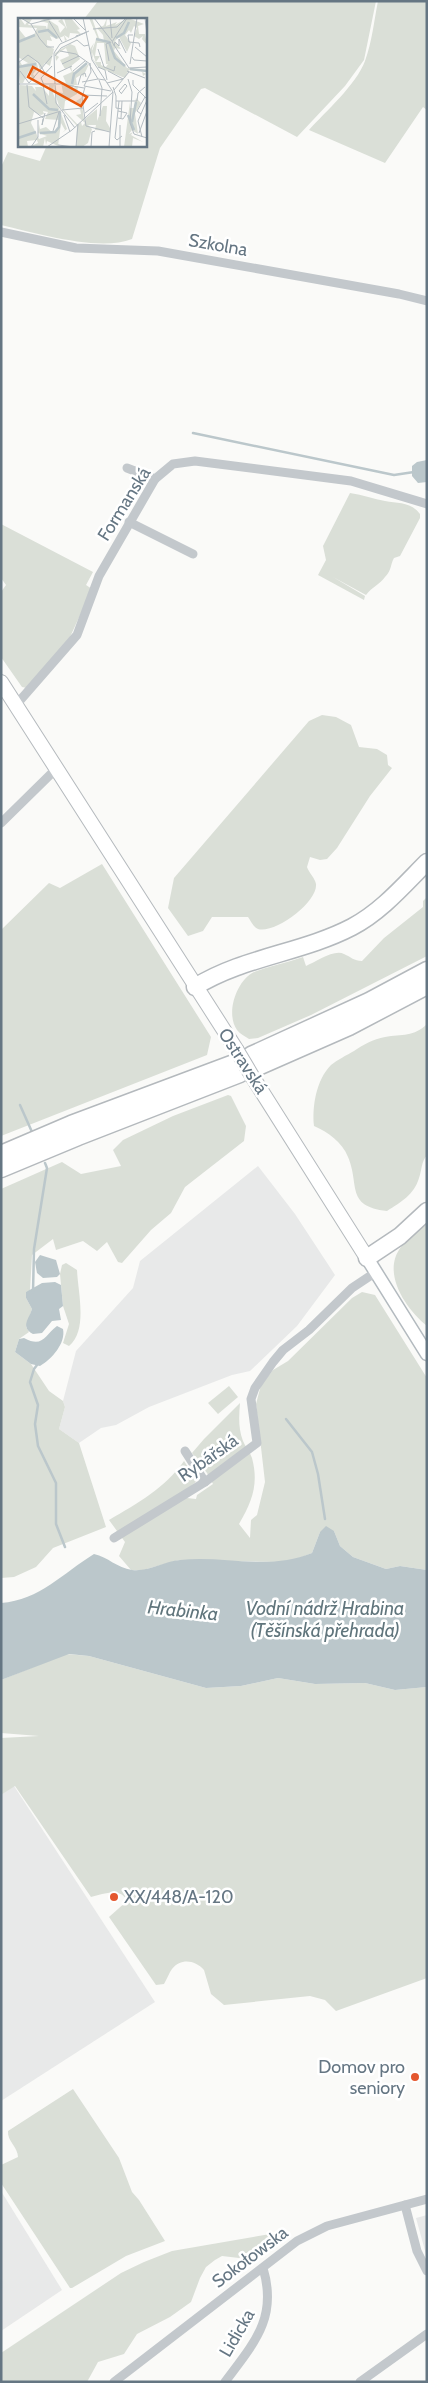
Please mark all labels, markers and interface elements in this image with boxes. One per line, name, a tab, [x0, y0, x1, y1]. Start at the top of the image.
inset map	[18, 18, 146, 146]
street label: Szkolna	[187, 229, 249, 261]
street label: Formanská	[93, 463, 155, 545]
street label: Ostravská	[214, 1024, 273, 1098]
street label: Rybářská	[174, 1429, 243, 1487]
water label: Hrabinka	[146, 1595, 219, 1626]
water label: Vodní nádrž Hrabina (Těšínská přehrada)	[246, 1597, 404, 1642]
place label: XX/448/A-120	[124, 1886, 233, 1908]
marker: XX/448/A-120	[108, 1891, 120, 1903]
place label: Domov pro seniory	[318, 2056, 405, 2099]
marker: Domov pro seniory	[409, 2071, 421, 2083]
street label: Sokołowska	[208, 2221, 293, 2293]
street label: Lidicka	[215, 2305, 260, 2361]

